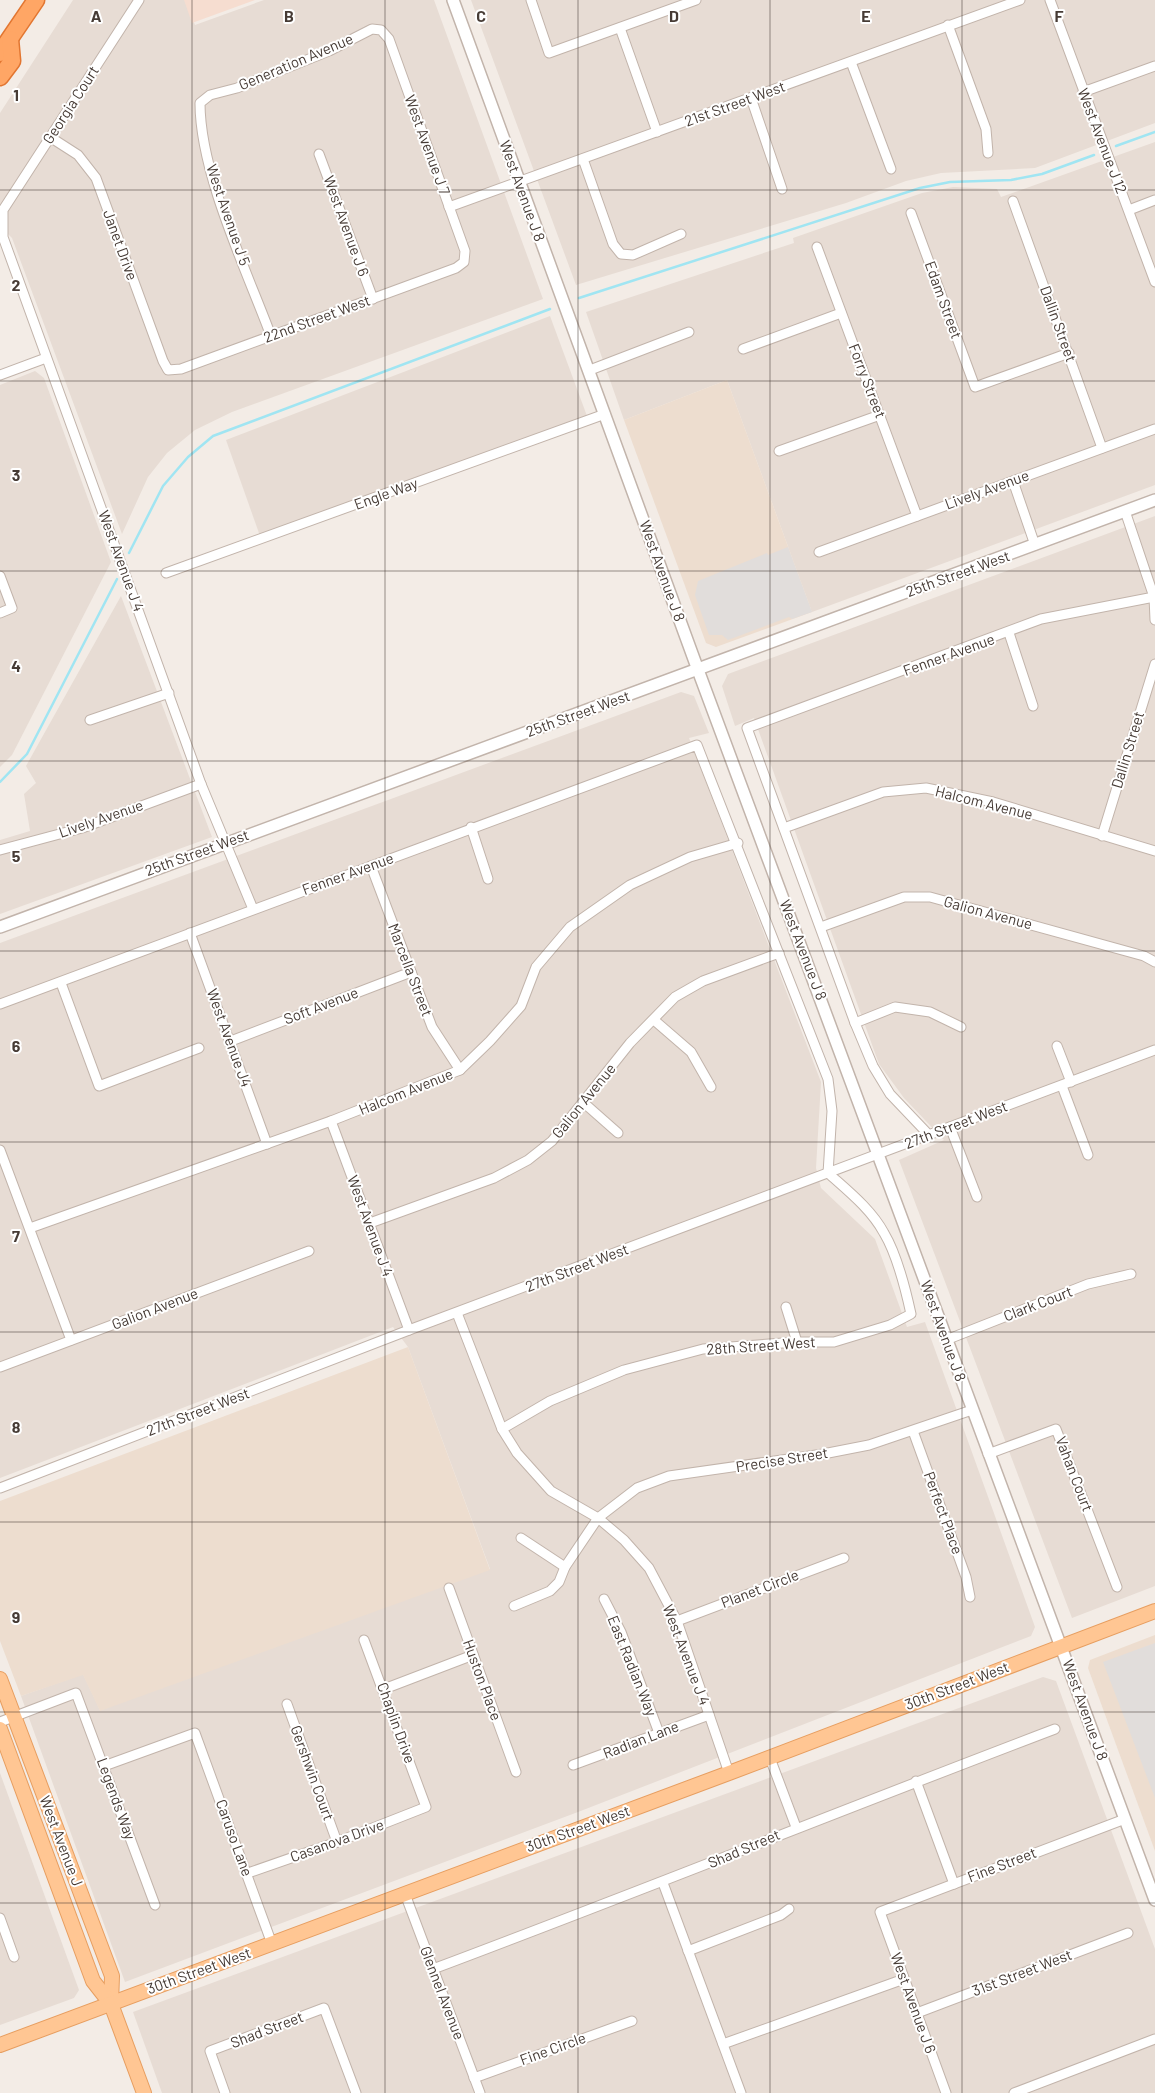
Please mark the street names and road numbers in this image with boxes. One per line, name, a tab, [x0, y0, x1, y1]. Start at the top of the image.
street label: Generation Avenue	[236, 29, 355, 93]
street label: Georgia Court	[38, 62, 102, 147]
street label: 21st Street West	[682, 77, 787, 130]
street label: West Avenue J 12	[1075, 85, 1131, 196]
street label: West Avenue J 7	[401, 92, 454, 197]
street label: West Avenue J 8	[496, 138, 550, 244]
street label: West Avenue J 5	[203, 162, 255, 268]
street label: West Avenue J 6	[320, 173, 374, 279]
street label: Janet Drive	[100, 207, 142, 283]
street label: Edam Street	[922, 258, 966, 341]
street label: Dallin Street	[1037, 283, 1081, 364]
street label: 22nd Street West	[261, 290, 372, 346]
street label: Forry Street	[845, 341, 890, 420]
street label: Lively Avenue	[942, 466, 1031, 513]
street label: Engle Way	[351, 473, 420, 513]
street label: West Avenue J 4	[95, 508, 149, 614]
street label: West Avenue J 8	[636, 518, 690, 624]
street label: 25th Street West	[903, 546, 1012, 600]
street label: Fenner Avenue	[900, 629, 997, 679]
street label: 25th Street West	[523, 686, 632, 740]
street label: Dallin Street	[1107, 709, 1147, 790]
street label: Halcom Avenue	[934, 781, 1035, 823]
street label: Lively Avenue	[56, 795, 145, 841]
street label: 25th Street West	[142, 825, 251, 879]
street label: Fenner Avenue	[299, 848, 396, 898]
street label: Galion Avenue	[942, 892, 1035, 932]
street label: West Avenue J 8	[777, 897, 831, 1002]
street label: Marcella Street	[385, 921, 437, 1019]
street label: Soft Avenue	[281, 983, 360, 1028]
street label: West Avenue J4	[204, 986, 256, 1089]
street label: Galion Avenue	[548, 1059, 619, 1141]
street label: Halcom Avenue	[356, 1064, 455, 1118]
street label: 27th Street West	[902, 1096, 1010, 1152]
street label: West Avenue J 4	[344, 1173, 398, 1279]
street label: 27th Street West	[523, 1239, 631, 1295]
street label: West Avenue J 8	[917, 1278, 971, 1384]
street label: Clark Court	[1001, 1282, 1075, 1324]
street label: Galion Avenue	[109, 1283, 200, 1333]
street label: 28th Street West	[706, 1332, 816, 1358]
street label: 27th Street West	[144, 1383, 252, 1439]
street label: Vahan Court	[1052, 1434, 1098, 1514]
street label: Precise Street	[734, 1443, 829, 1475]
street label: Perfect Place	[921, 1469, 967, 1557]
street label: Planet Circle	[718, 1565, 801, 1611]
street label: West Avenue J 4	[659, 1602, 714, 1708]
street label: East Radian Way	[605, 1613, 661, 1719]
street label: Huston Place	[460, 1637, 506, 1723]
street label: 30th Street West	[902, 1657, 1011, 1713]
street label: West Avenue J 8	[1059, 1657, 1113, 1763]
street label: Chaplin Drive	[374, 1680, 420, 1766]
street label: Radian Lane	[600, 1716, 681, 1762]
street label: Gershwin Court	[287, 1723, 338, 1823]
street label: Legends Way	[94, 1755, 140, 1842]
street label: West Avenue J	[36, 1793, 87, 1888]
street label: Caruso Lane	[213, 1797, 257, 1879]
street label: 30th Street West	[523, 1801, 632, 1855]
street label: Casanova Drive	[287, 1815, 386, 1865]
street label: Shad Street	[705, 1825, 782, 1871]
street label: Fine Street	[965, 1843, 1039, 1885]
street label: 30th Street West	[144, 1943, 253, 1997]
street label: Glennel Avenue	[417, 1943, 469, 2042]
street label: 31st Street West	[969, 1945, 1074, 1999]
street label: West Avenue J 6	[887, 1950, 941, 2056]
street label: Shad Street	[228, 2007, 306, 2051]
street label: Fine Circle	[517, 2028, 588, 2068]

